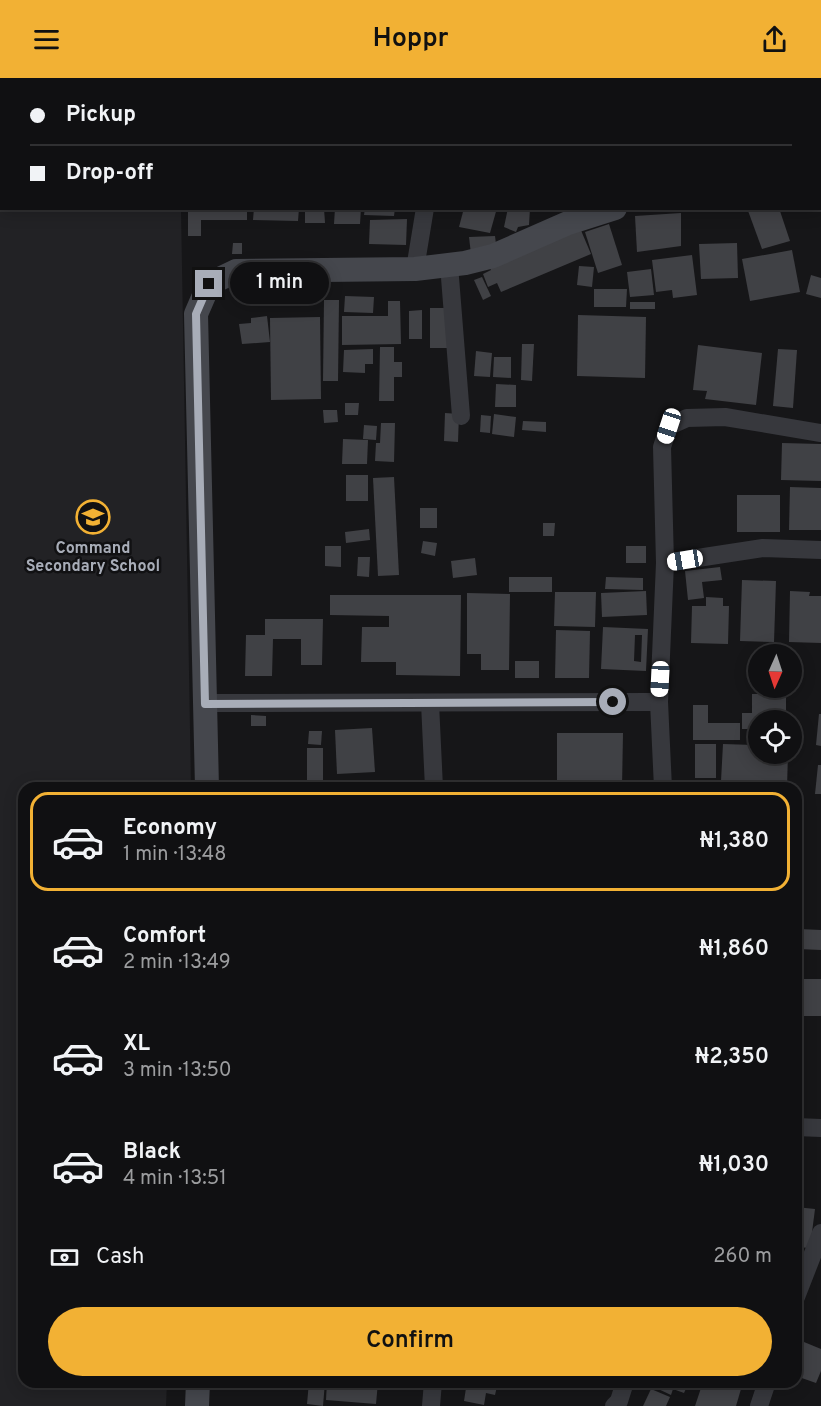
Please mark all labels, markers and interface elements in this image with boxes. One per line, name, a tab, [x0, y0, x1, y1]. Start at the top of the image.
text: Hoppr	[373, 22, 448, 56]
icon: menu	[30, 23, 63, 56]
icon: share	[758, 23, 791, 56]
text: Pickup	[66, 102, 136, 129]
text: Drop-off	[66, 160, 153, 187]
callout: 1 min	[230, 263, 329, 305]
route end	[195, 270, 222, 297]
text: 1 min	[256, 270, 303, 296]
car	[655, 406, 683, 446]
school or university icon: Command Secondary School	[75, 499, 111, 535]
place label: Command Secondary School	[26, 539, 160, 577]
car	[666, 548, 704, 572]
north arrow	[748, 644, 802, 698]
map controls	[748, 644, 802, 764]
car	[650, 661, 670, 697]
route start	[599, 688, 626, 715]
button: locate	[748, 710, 802, 764]
icon: car	[51, 815, 105, 869]
text: Economy	[123, 815, 217, 842]
text: ₦1,380	[699, 828, 769, 855]
text: 1 min · 13:48	[123, 842, 226, 868]
icon: car	[51, 923, 105, 977]
text: Comfort	[123, 923, 206, 950]
text: ₦1,860	[699, 936, 769, 963]
text: 2 min · 13:49	[123, 950, 231, 976]
icon: car	[51, 1031, 105, 1085]
text: XL	[123, 1031, 150, 1058]
text: ₦2,350	[695, 1044, 769, 1071]
text: 3 min · 13:50	[123, 1058, 232, 1084]
icon: car	[51, 1139, 105, 1193]
text: Black	[123, 1139, 181, 1166]
text: ₦1,030	[699, 1152, 769, 1179]
text: 4 min · 13:51	[123, 1166, 227, 1192]
icon: cash	[48, 1241, 81, 1274]
text: Cash	[96, 1244, 145, 1271]
text: 260 m	[713, 1244, 772, 1270]
button: Confirm	[48, 1307, 772, 1376]

